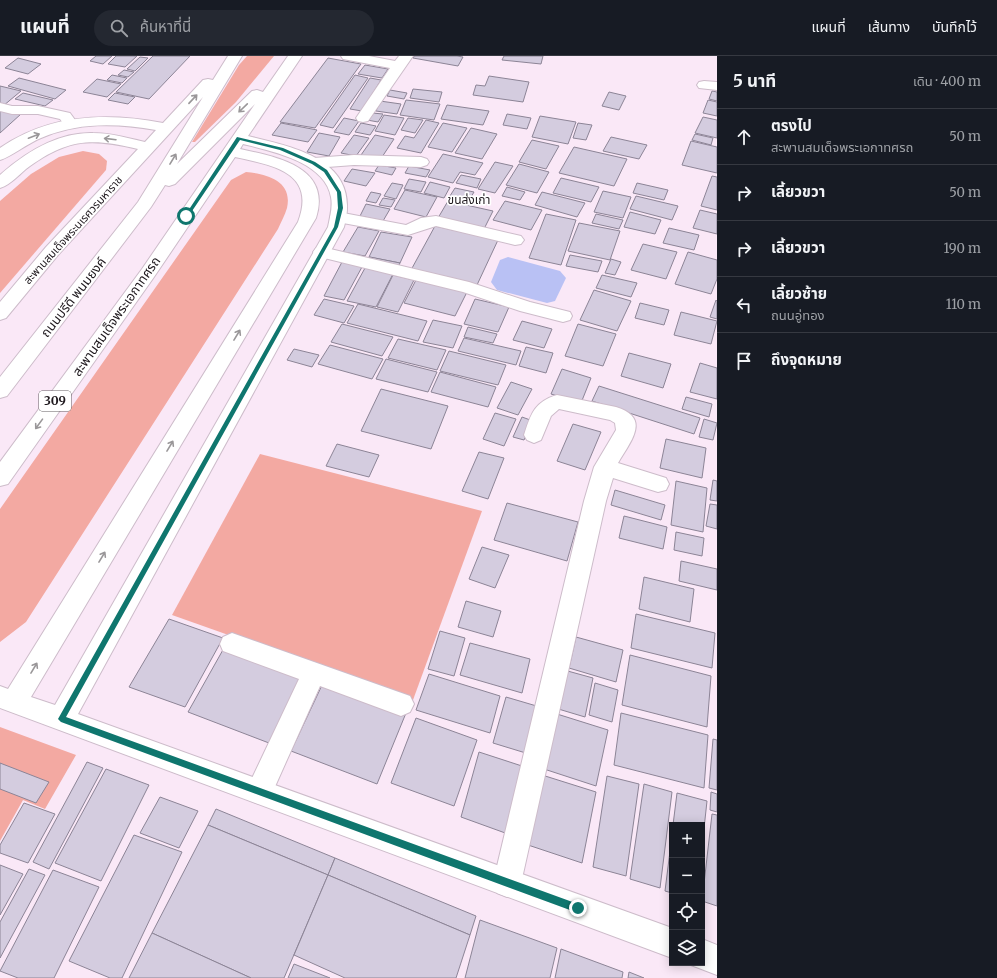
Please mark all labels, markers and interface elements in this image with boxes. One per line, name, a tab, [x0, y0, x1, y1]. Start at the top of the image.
search box	[94, 10, 374, 46]
text: แผนที่	[20, 14, 70, 38]
icon: search	[108, 17, 130, 39]
text: ค้นหาที่นี่	[140, 17, 191, 36]
text: แผนที่	[812, 18, 846, 36]
text: เส้นทาง	[868, 18, 910, 36]
text: บันทึกไว้	[932, 18, 977, 36]
text: 5 นาที	[733, 70, 776, 92]
text: เดิน · 400 m	[913, 73, 981, 90]
one-way arrow	[188, 94, 197, 104]
one-way arrow	[238, 103, 248, 113]
text: ตรงไป	[771, 116, 812, 135]
icon: ahead	[733, 126, 755, 148]
text: 50 m	[949, 128, 981, 145]
one-way arrow	[28, 132, 40, 140]
one-way arrow	[104, 135, 117, 143]
text: สะพานสมเด็จพระเอกาทศรถ	[771, 139, 913, 156]
one-way arrow	[169, 153, 177, 165]
street label: สะพานสมเด็จพระนเรศวรมหาราช	[21, 173, 125, 287]
icon: right	[733, 182, 755, 204]
text: เลี้ยวขวา	[771, 182, 825, 201]
text: 50 m	[949, 184, 981, 201]
district label: ขนส่งเก่า	[448, 192, 490, 207]
route start	[177, 207, 195, 225]
icon: right	[733, 238, 755, 260]
text: เลี้ยวขวา	[771, 238, 825, 257]
text: 190 m	[944, 240, 981, 257]
street label: สะพานสมเด็จพระเอกาทศรถ	[69, 253, 164, 380]
street label: ถนนปรีดี พนมยงค์	[37, 254, 110, 341]
text: เลี้ยวซ้าย	[771, 284, 827, 303]
icon: left	[733, 294, 755, 316]
text: 110 m	[946, 296, 981, 313]
text: ถนนอู่ทอง	[771, 307, 825, 324]
one-way arrow	[234, 329, 242, 341]
icon: arrive	[733, 350, 755, 372]
text: ถึงจุดหมาย	[771, 350, 842, 369]
road number: 309	[39, 391, 71, 411]
one-way arrow	[35, 418, 43, 429]
one-way arrow	[166, 440, 174, 452]
one-way arrow	[98, 552, 106, 563]
one-way arrow	[30, 663, 39, 674]
map controls	[669, 822, 705, 966]
button: +	[669, 822, 705, 858]
button: −	[669, 858, 705, 894]
button: locate	[669, 894, 705, 930]
route end	[569, 899, 587, 917]
button: layers	[669, 930, 705, 966]

